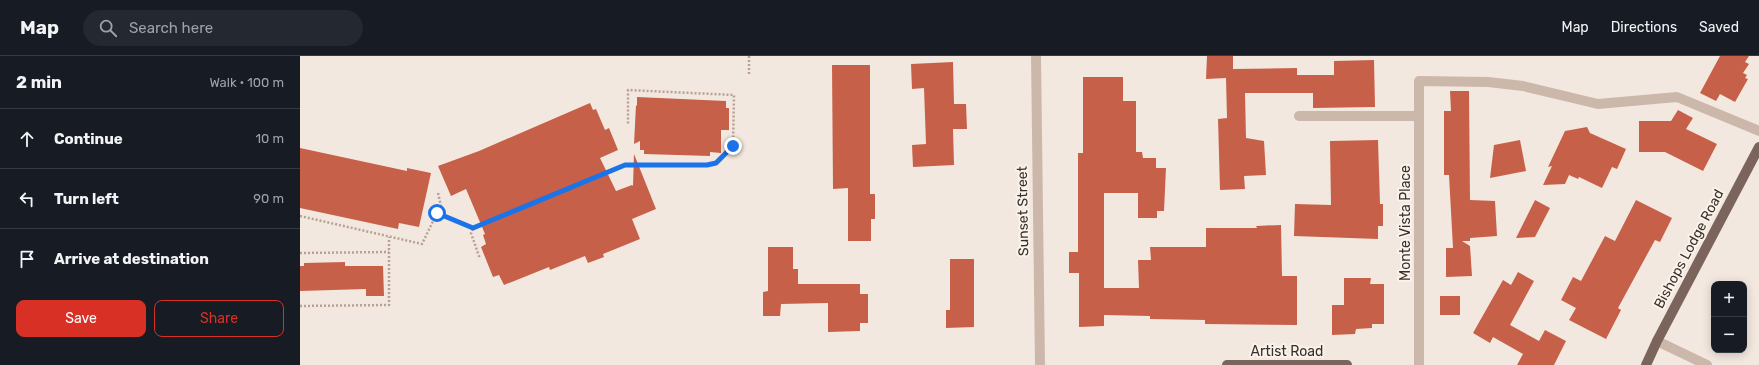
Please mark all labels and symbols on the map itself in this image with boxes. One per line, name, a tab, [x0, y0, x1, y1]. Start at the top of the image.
route end	[724, 137, 742, 155]
street label: Sunset Street	[1014, 165, 1032, 256]
street label: Monte Vista Place	[1397, 165, 1414, 281]
street label: Bishops Lodge Road	[1650, 187, 1728, 311]
route start	[428, 204, 446, 222]
street label: Artist Road	[1251, 343, 1323, 360]

